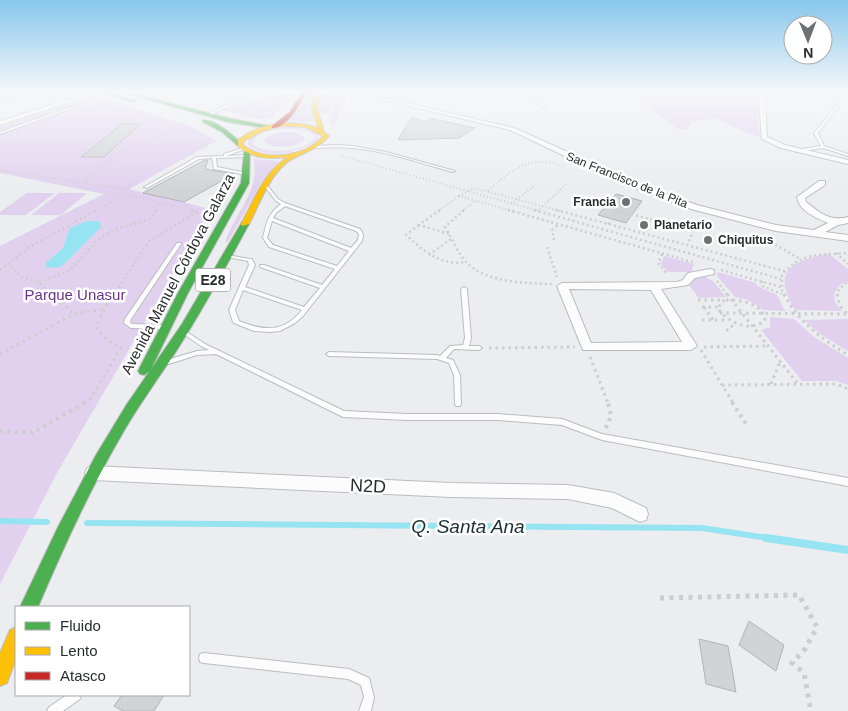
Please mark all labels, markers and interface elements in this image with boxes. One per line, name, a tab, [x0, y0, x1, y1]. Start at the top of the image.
north arrow	[783, 15, 833, 65]
text: N	[803, 45, 813, 61]
street label: San Francisco de la Pita	[564, 149, 690, 211]
street label: Avenida Manuel Córdova Galarza	[117, 170, 238, 377]
place label: Francia	[573, 195, 616, 209]
marker: Francia	[620, 196, 632, 208]
place label: Planetario	[654, 218, 712, 232]
marker: Planetario	[638, 219, 650, 231]
place label: Chiquitus	[718, 233, 774, 247]
marker: Chiquitus	[702, 234, 714, 246]
road number: E28	[196, 268, 230, 292]
park label: Parque Unasur	[25, 286, 125, 303]
street label: N2D	[349, 475, 387, 497]
water label: Q. Santa Ana	[411, 516, 525, 537]
legend	[15, 606, 190, 696]
text: Fluido	[60, 617, 101, 634]
text: Lento	[60, 642, 98, 659]
text: Atasco	[60, 667, 106, 684]

